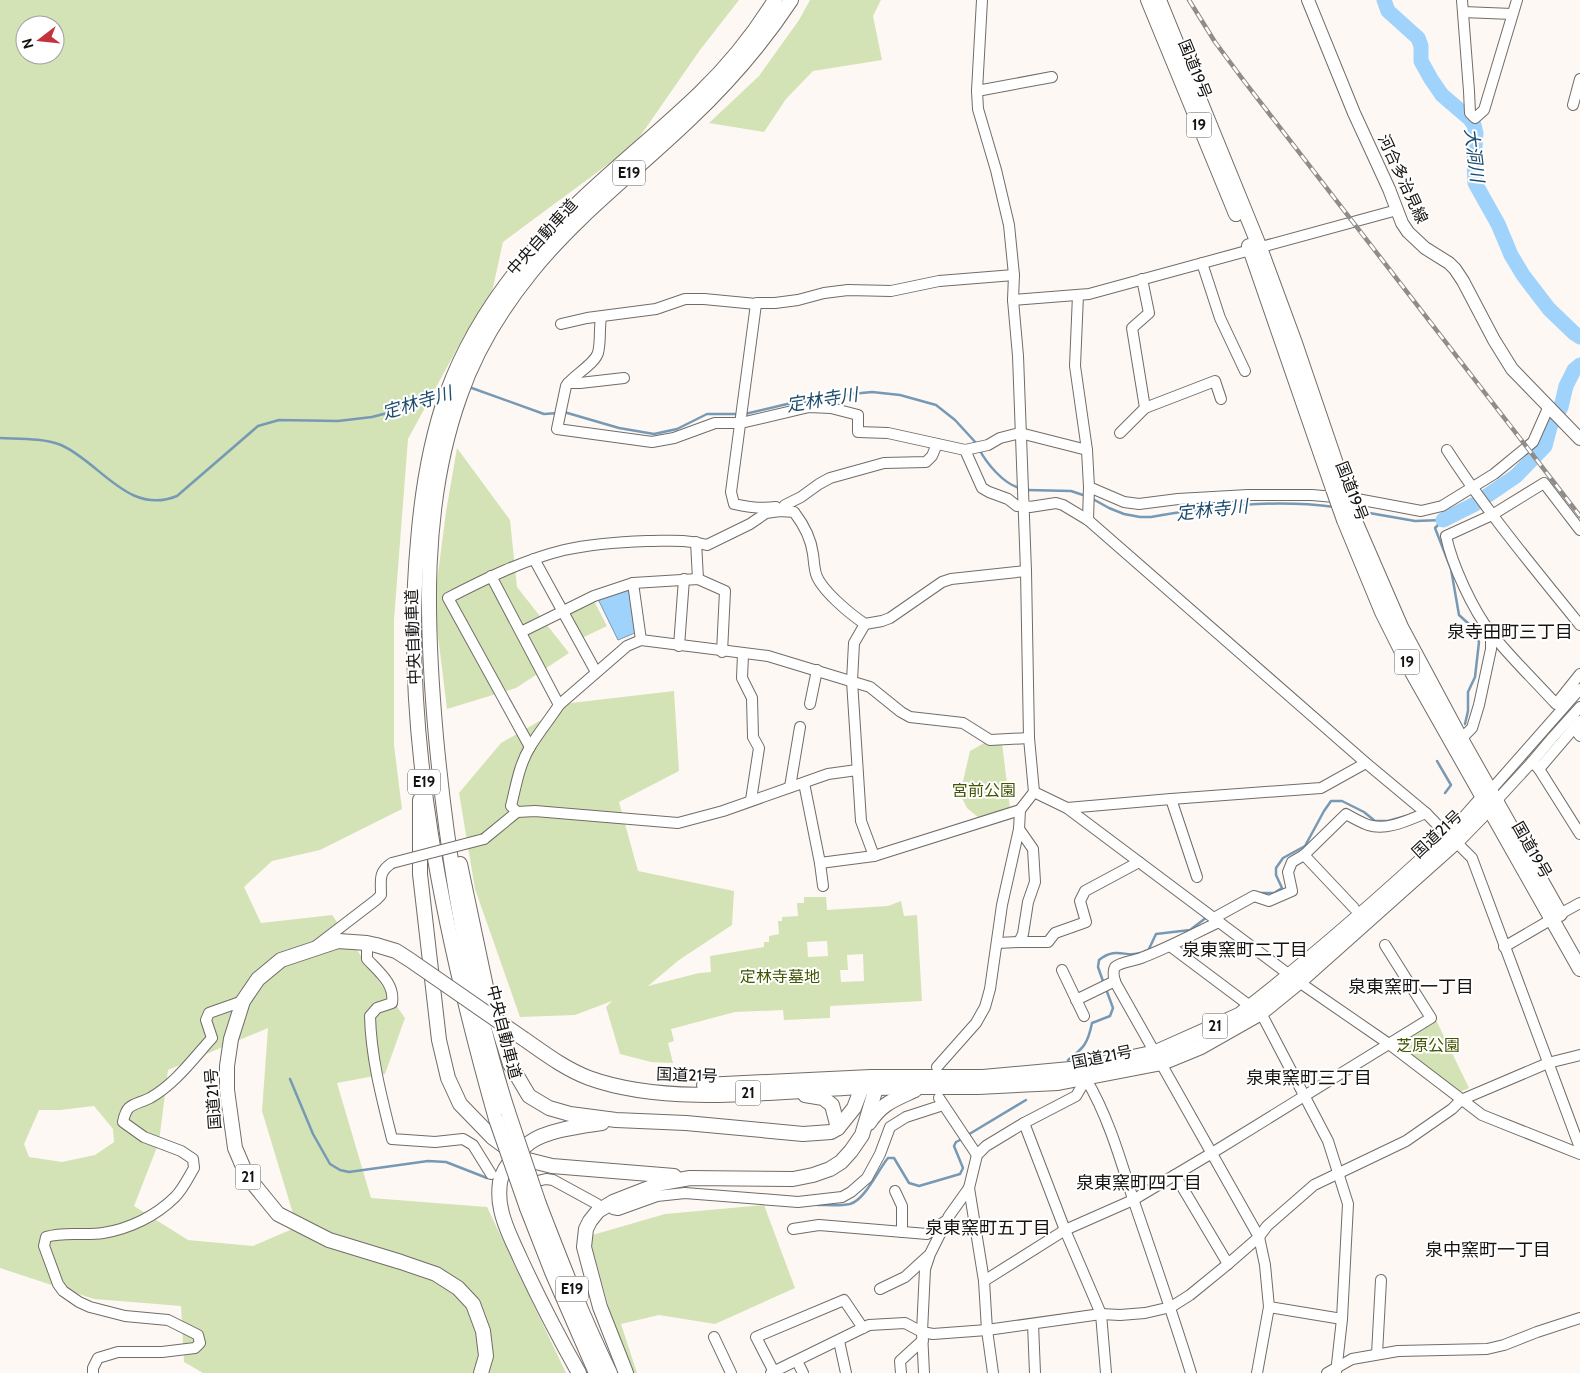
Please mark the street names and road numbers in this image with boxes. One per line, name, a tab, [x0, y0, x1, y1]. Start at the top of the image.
street label: 国道19号	[1175, 37, 1215, 101]
road number: 19	[1186, 112, 1212, 138]
street label: 河合多治見線	[1374, 131, 1432, 227]
road number: E19	[613, 160, 645, 186]
street label: 中央自動車道	[503, 195, 581, 279]
street label: 国道19号	[1332, 459, 1372, 523]
street label: 中央自動車道	[402, 589, 424, 685]
road number: 19	[1394, 650, 1420, 674]
road number: E19	[408, 770, 440, 794]
street label: 国道21号	[1408, 806, 1466, 862]
street label: 国道19号	[1508, 818, 1556, 882]
street label: 中央自動車道	[483, 983, 525, 1081]
road number: 21	[1202, 1014, 1228, 1038]
street label: 国道21号	[1070, 1042, 1134, 1072]
street label: 国道21号	[656, 1064, 718, 1086]
street label: 国道21号	[201, 1068, 225, 1130]
road number: 21	[736, 1080, 760, 1106]
road number: 21	[236, 1164, 260, 1190]
road number: E19	[556, 1276, 588, 1302]

